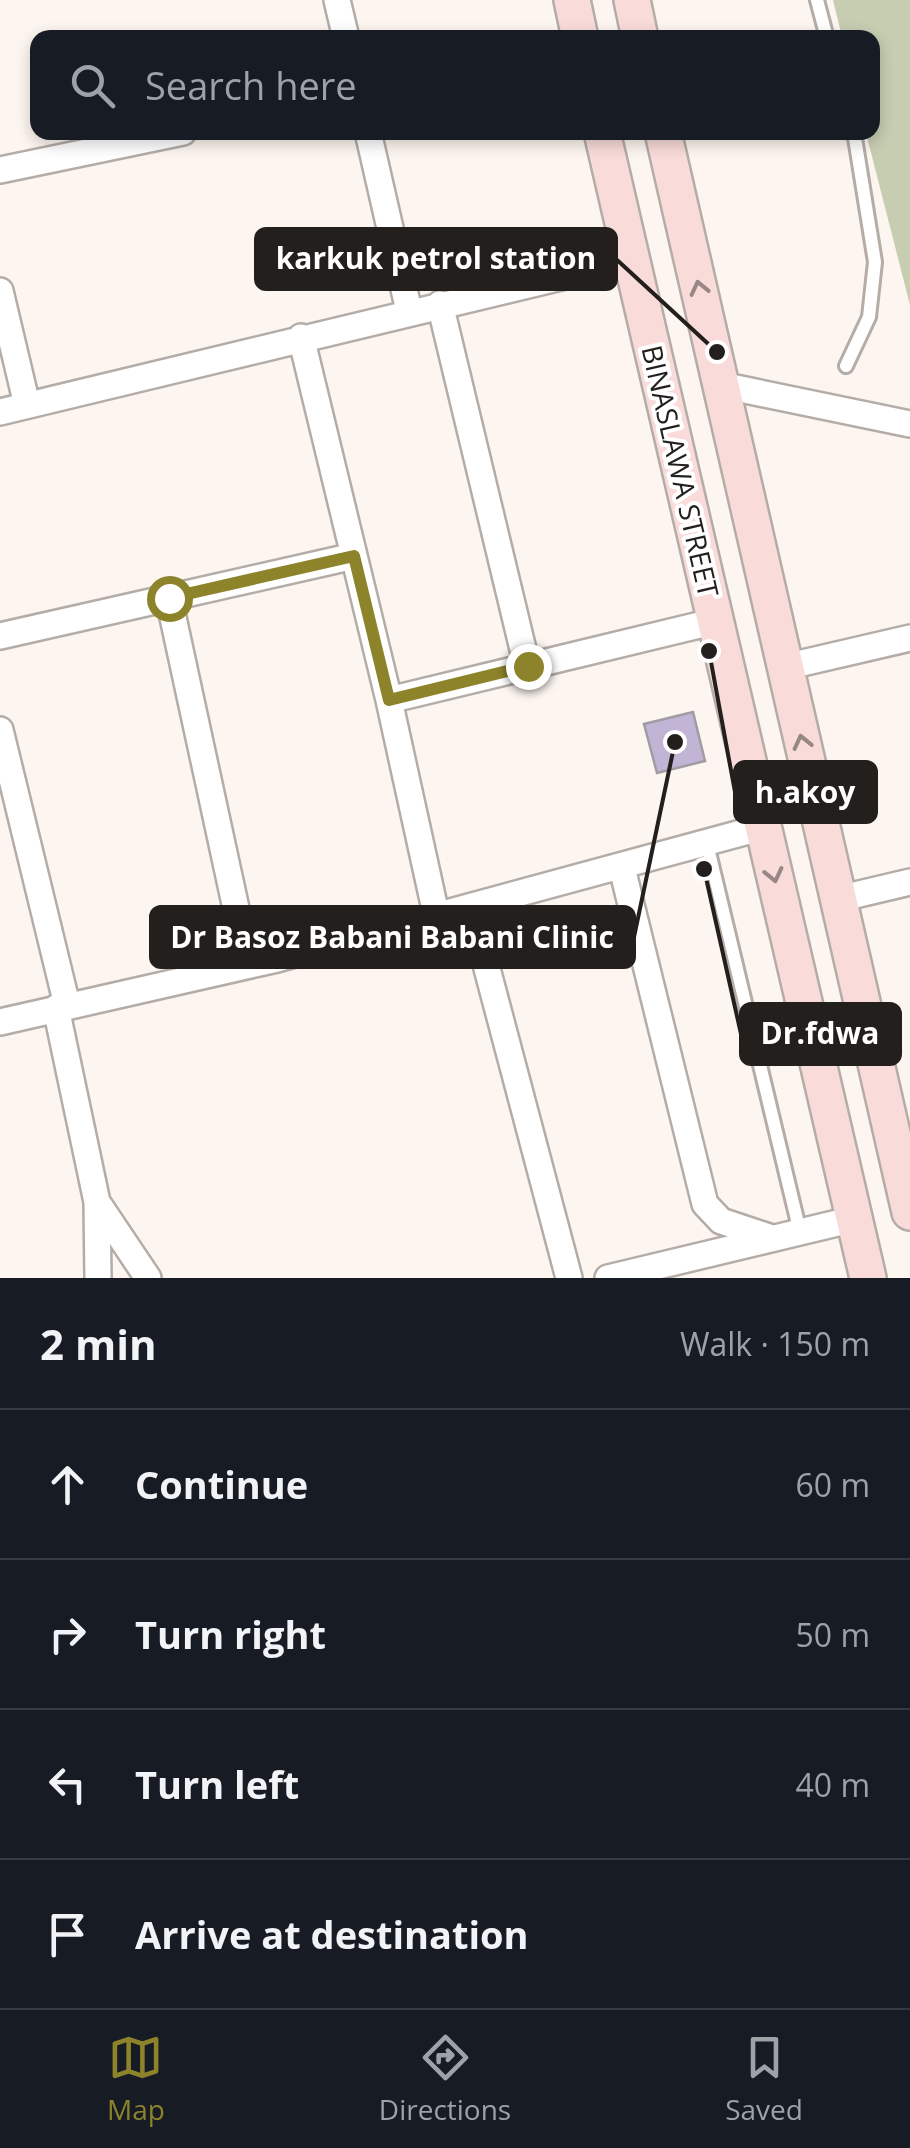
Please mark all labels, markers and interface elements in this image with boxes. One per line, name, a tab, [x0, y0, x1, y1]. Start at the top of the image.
search box	[30, 30, 880, 140]
icon: search	[65, 58, 120, 113]
text: Search here	[145, 59, 357, 111]
callout: karkuk petrol station	[256, 229, 616, 289]
text: karkuk petrol station	[276, 237, 596, 278]
one-way arrow	[690, 280, 711, 297]
street label: BINASLAWA STREET	[633, 341, 729, 601]
route start	[147, 576, 193, 622]
route end	[506, 644, 552, 690]
one-way arrow	[793, 734, 814, 751]
callout: h.akoy	[735, 762, 876, 822]
text: h.akoy	[755, 771, 856, 812]
one-way arrow	[762, 866, 783, 883]
callout: Dr Basoz Babani Babani Clinic	[151, 907, 634, 967]
text: Dr Basoz Babani Babani Clinic	[170, 916, 614, 957]
callout: Dr.fdwa	[741, 1004, 900, 1064]
text: Dr.fdwa	[761, 1012, 879, 1053]
text: 2 min	[40, 1315, 157, 1372]
text: Walk · 150 m	[680, 1322, 870, 1365]
icon: ahead	[40, 1457, 95, 1512]
text: Continue	[135, 1458, 308, 1510]
text: 60 m	[795, 1463, 870, 1506]
icon: right	[40, 1607, 95, 1662]
text: Turn right	[135, 1608, 326, 1660]
text: 50 m	[795, 1613, 870, 1656]
icon: left	[40, 1757, 95, 1812]
text: Turn left	[135, 1758, 299, 1810]
text: 40 m	[795, 1763, 870, 1806]
icon: arrive	[40, 1907, 95, 1962]
text: Arrive at destination	[135, 1908, 529, 1960]
tab: Map	[107, 2030, 165, 2128]
tab: Directions	[379, 2030, 511, 2128]
tab: Saved	[725, 2030, 803, 2128]

